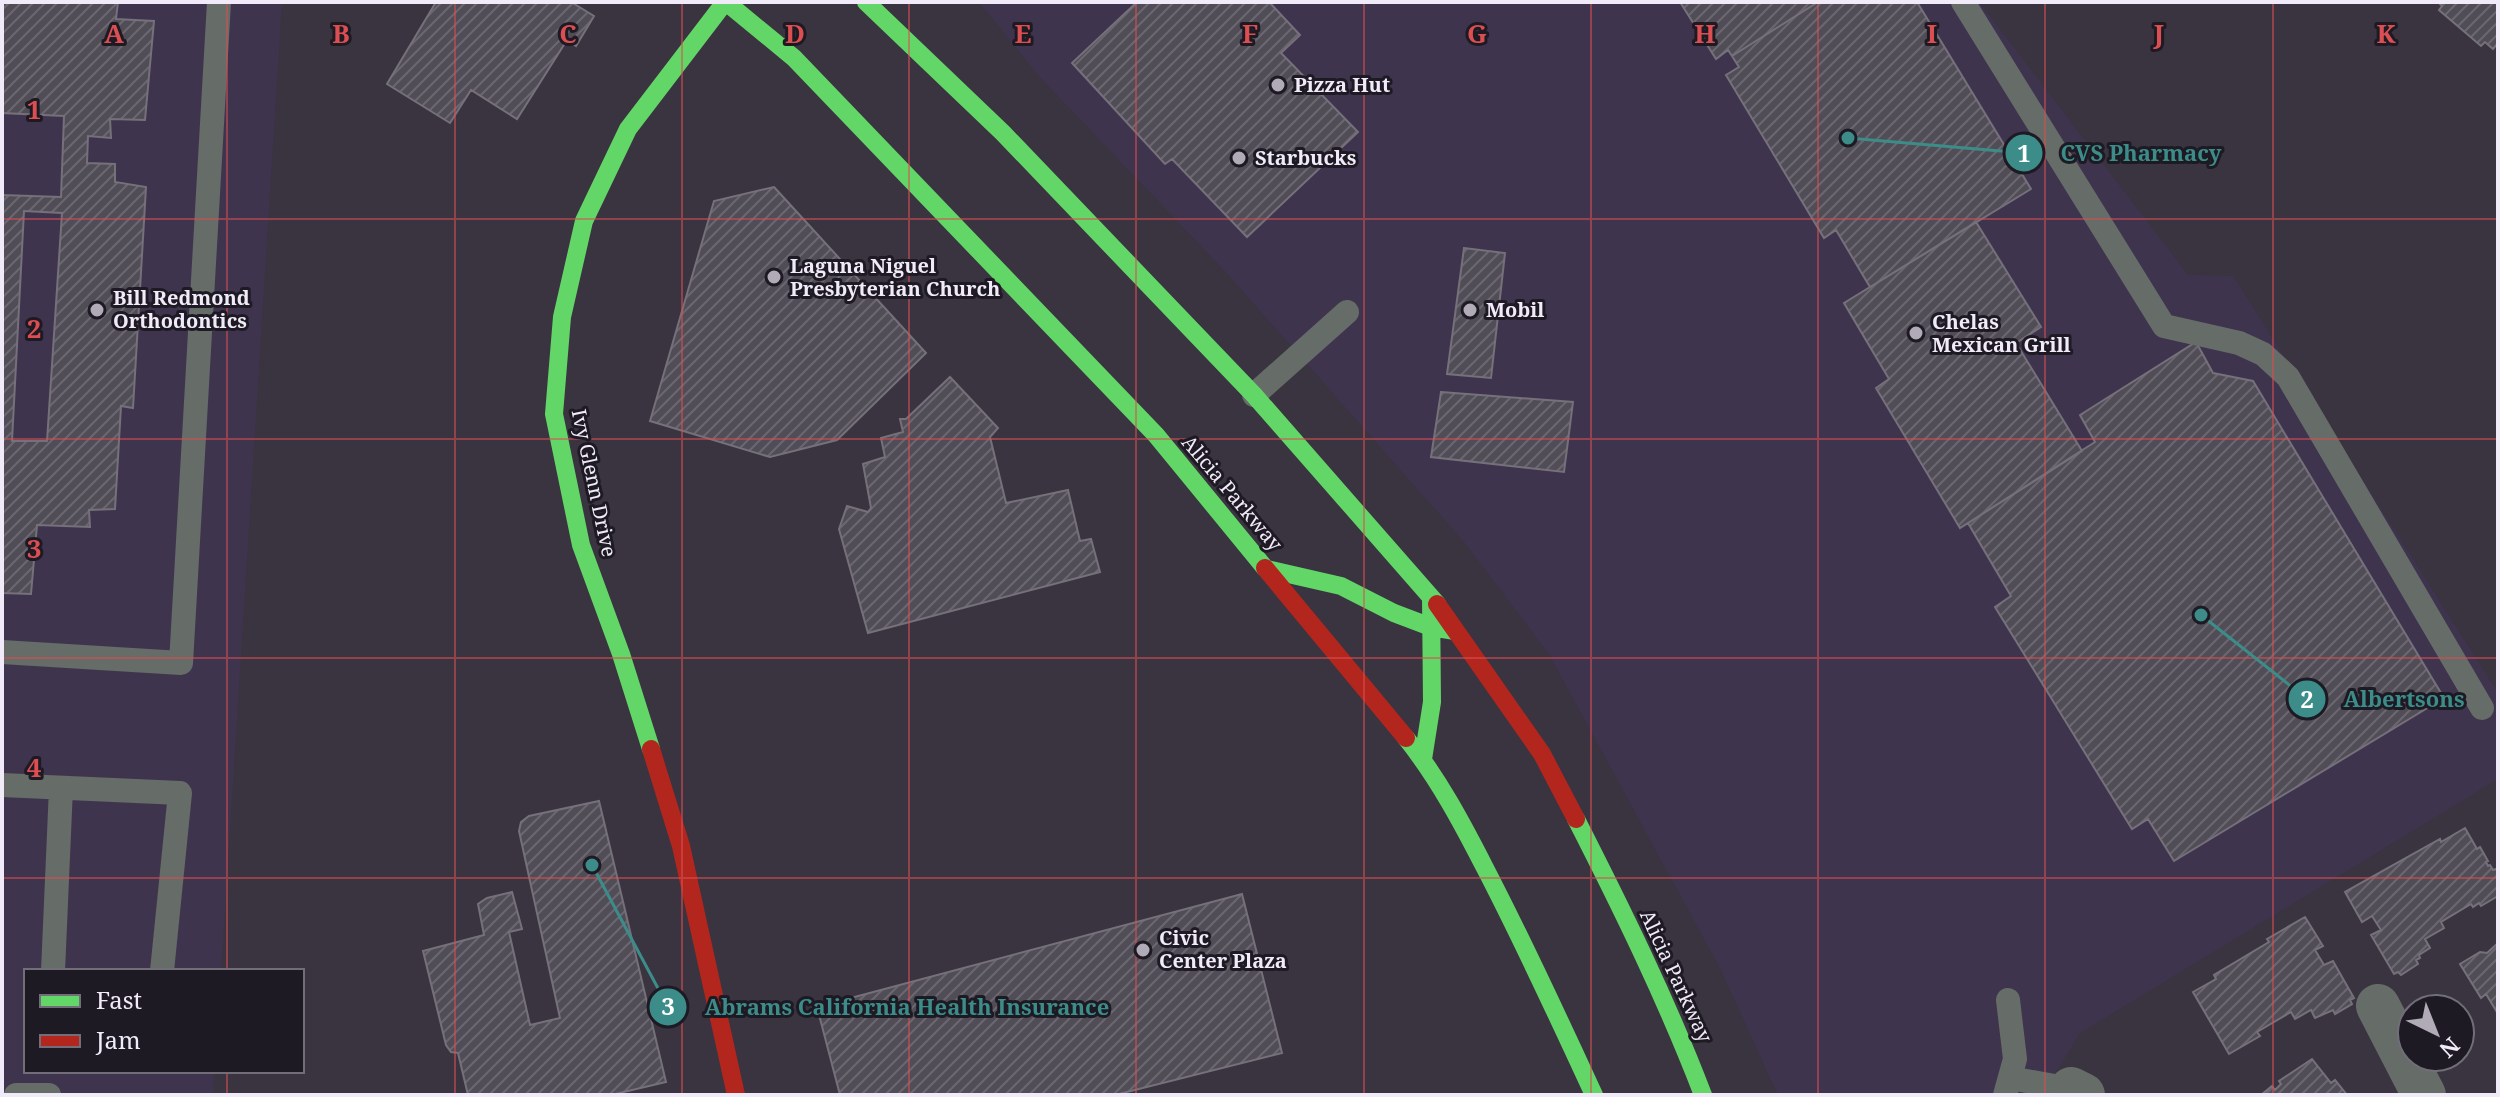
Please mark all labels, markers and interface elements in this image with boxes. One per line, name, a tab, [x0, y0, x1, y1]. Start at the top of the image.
text: A	[104, 15, 124, 51]
text: B	[332, 15, 350, 51]
text: C	[559, 15, 577, 51]
text: D	[785, 15, 805, 51]
text: E	[1015, 15, 1032, 51]
text: F	[1242, 15, 1258, 51]
text: G	[1467, 15, 1487, 51]
text: H	[1694, 15, 1716, 51]
text: I	[1927, 15, 1937, 51]
text: J	[2153, 15, 2164, 51]
text: K	[2376, 15, 2396, 51]
place label: Pizza Hut	[1294, 71, 1390, 98]
marker: Pizza Hut	[1269, 76, 1287, 94]
text: 1	[27, 91, 41, 127]
callout: CVS Pharmacy	[2004, 130, 2238, 176]
text: 1	[2017, 136, 2031, 169]
text: CVS Pharmacy	[2060, 137, 2222, 167]
place label: Starbucks	[1255, 144, 1356, 171]
marker: Starbucks	[1230, 149, 1248, 167]
place label: Laguna Niguel Presbyterian Church	[790, 252, 1000, 302]
marker: Laguna Niguel Presbyterian Church	[765, 268, 783, 286]
place label: Bill Redmond Orthodontics	[113, 284, 250, 334]
place label: Mobil	[1486, 296, 1544, 323]
marker: Bill Redmond Orthodontics	[88, 301, 106, 319]
marker: Mobil	[1461, 301, 1479, 319]
place label: Chelas Mexican Grill	[1932, 308, 2071, 358]
text: 2	[27, 310, 41, 346]
marker: Chelas Mexican Grill	[1907, 324, 1925, 342]
street label: Ivy Glenn Drive	[566, 407, 623, 559]
street label: Alicia Parkway	[1176, 429, 1289, 557]
text: 3	[27, 530, 41, 566]
callout: Albertsons	[2287, 676, 2480, 722]
text: 2	[2300, 682, 2314, 715]
text: Albertsons	[2344, 683, 2464, 713]
text: 4	[27, 749, 42, 785]
street label: Alicia Parkway	[1634, 905, 1719, 1047]
place label: Civic Center Plaza	[1159, 924, 1287, 974]
marker: Civic Center Plaza	[1134, 941, 1152, 959]
legend	[24, 969, 304, 1073]
text: Fast	[96, 983, 142, 1016]
callout: Abrams California Health Insurance	[648, 984, 1125, 1030]
text: 3	[661, 989, 675, 1022]
text: Abrams California Health Insurance	[705, 991, 1109, 1021]
north arrow	[2396, 993, 2476, 1073]
text: Jam	[95, 1023, 141, 1056]
text: N	[2434, 1031, 2467, 1065]

